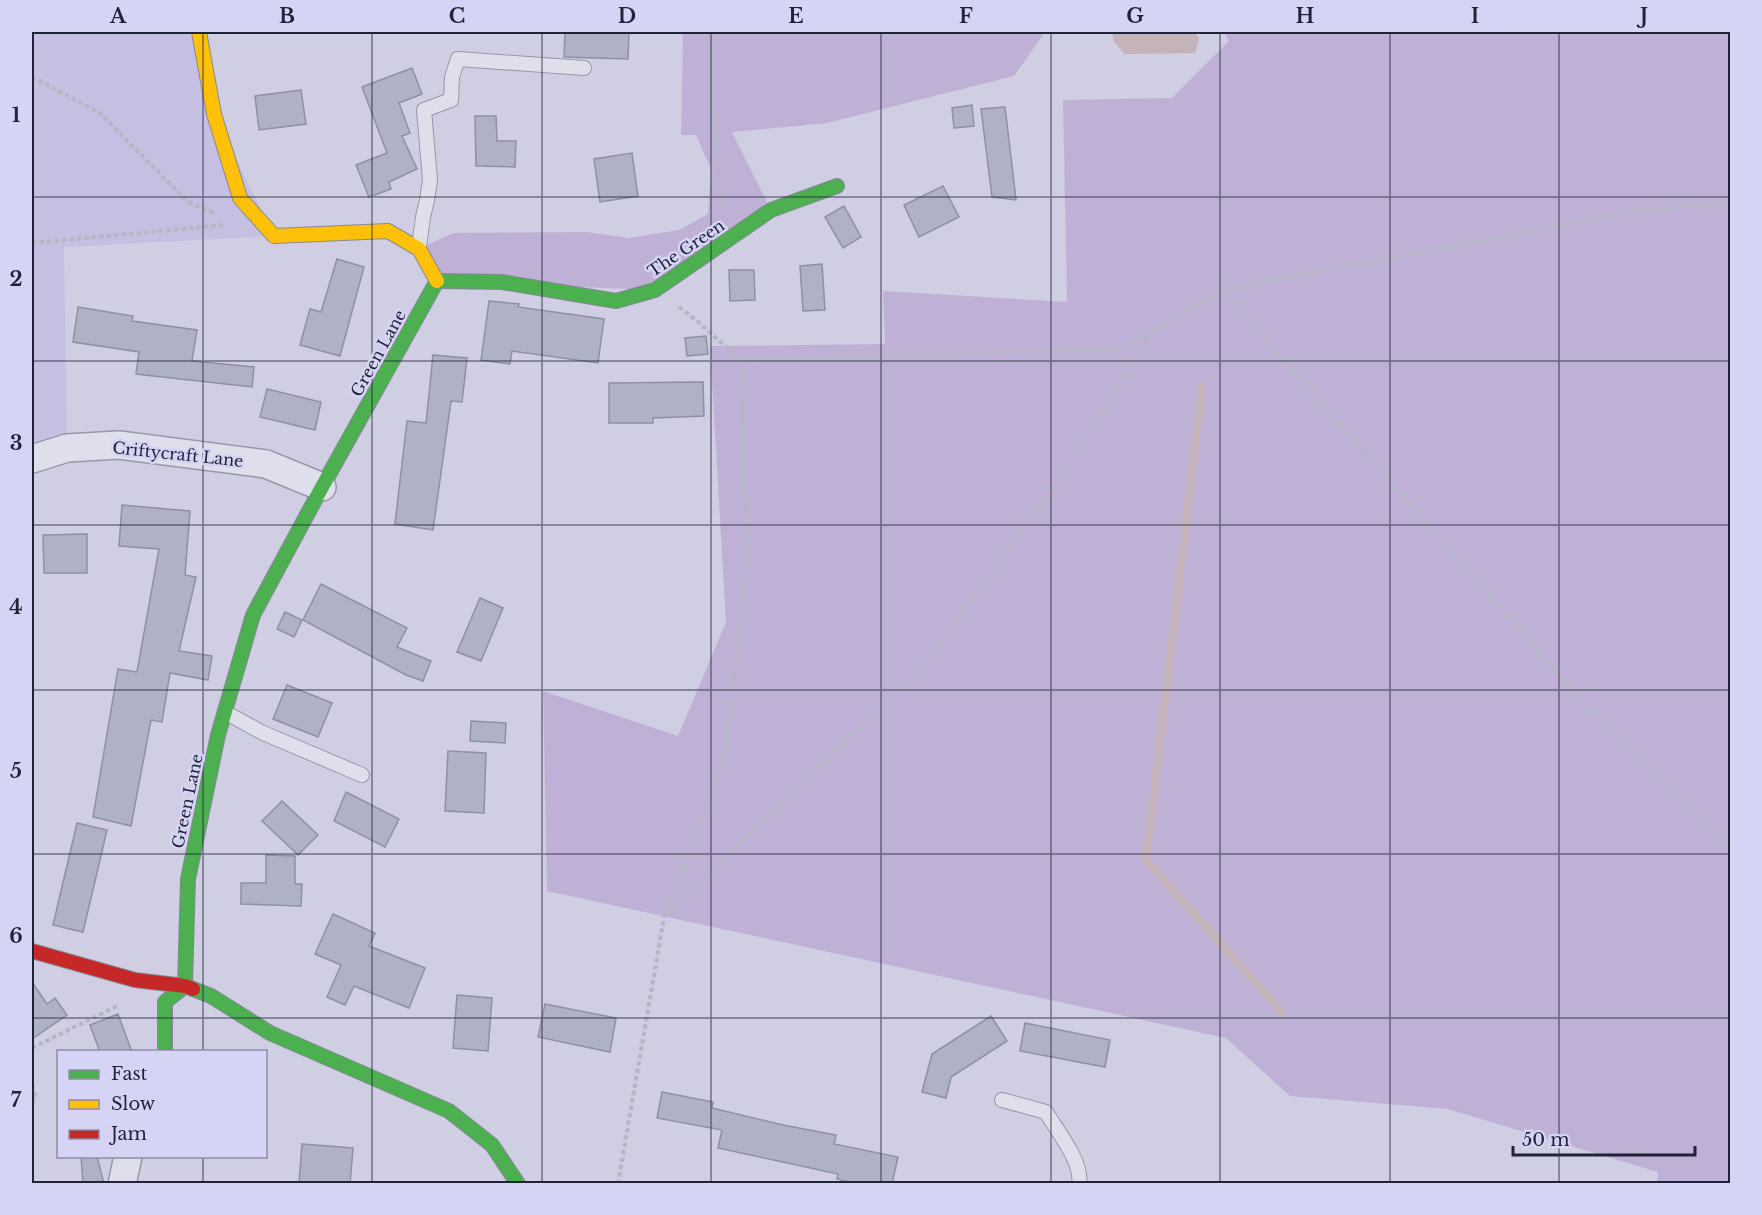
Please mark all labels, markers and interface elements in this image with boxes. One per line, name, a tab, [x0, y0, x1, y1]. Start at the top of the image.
text: A	[109, 4, 127, 28]
text: B	[279, 4, 295, 28]
text: C	[449, 4, 465, 28]
text: D	[618, 4, 636, 28]
text: E	[788, 4, 804, 28]
text: F	[959, 4, 973, 28]
text: G	[1126, 4, 1144, 28]
text: H	[1296, 4, 1315, 28]
text: I	[1471, 4, 1479, 28]
text: J	[1636, 4, 1648, 28]
text: 1	[12, 103, 21, 127]
street label: The Green	[644, 215, 728, 281]
text: 2	[9, 267, 23, 291]
street label: Green Lane	[346, 306, 410, 400]
text: 3	[10, 431, 22, 455]
street label: Criftycraft Lane	[112, 437, 244, 471]
text: 4	[9, 595, 23, 619]
street label: Green Lane	[167, 752, 207, 850]
text: 5	[10, 759, 22, 783]
text: 6	[9, 924, 23, 948]
legend	[57, 1050, 267, 1158]
text: Fast	[111, 1063, 148, 1085]
text: 7	[11, 1088, 22, 1112]
text: Slow	[111, 1093, 156, 1115]
scale bar	[1513, 1119, 1694, 1157]
text: Jam	[109, 1123, 147, 1145]
text: 50 m	[1522, 1129, 1570, 1151]

